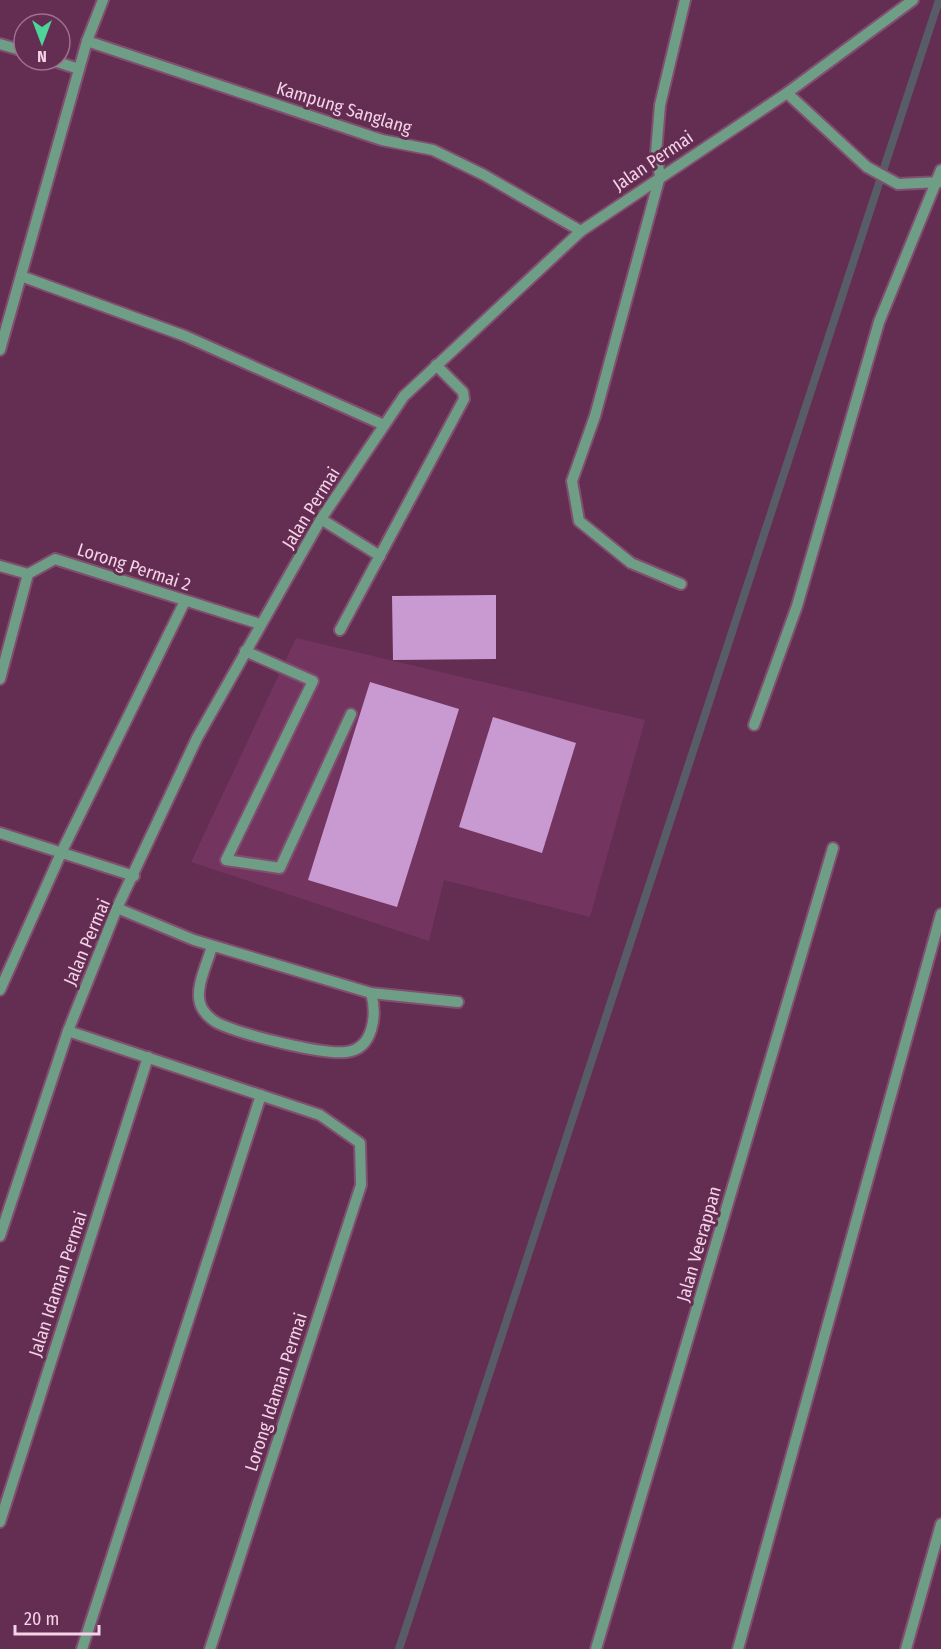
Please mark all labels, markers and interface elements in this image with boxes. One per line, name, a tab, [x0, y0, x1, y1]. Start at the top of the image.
north arrow	[12, 12, 72, 72]
text: N	[37, 47, 47, 66]
street label: Kampung Sanglang	[274, 77, 415, 139]
street label: Jalan Permai	[609, 126, 697, 196]
street label: Jalan Permai	[277, 463, 345, 553]
street label: Lorong Permai 2	[75, 538, 194, 596]
street label: Jalan Permai	[59, 895, 115, 989]
street label: Jalan Veerappan	[672, 1184, 726, 1304]
street label: Jalan Idaman Permai	[24, 1209, 92, 1359]
street label: Lorong Idaman Permai	[240, 1310, 312, 1474]
scale bar	[15, 1598, 99, 1636]
text: 20 m	[24, 1608, 59, 1630]

